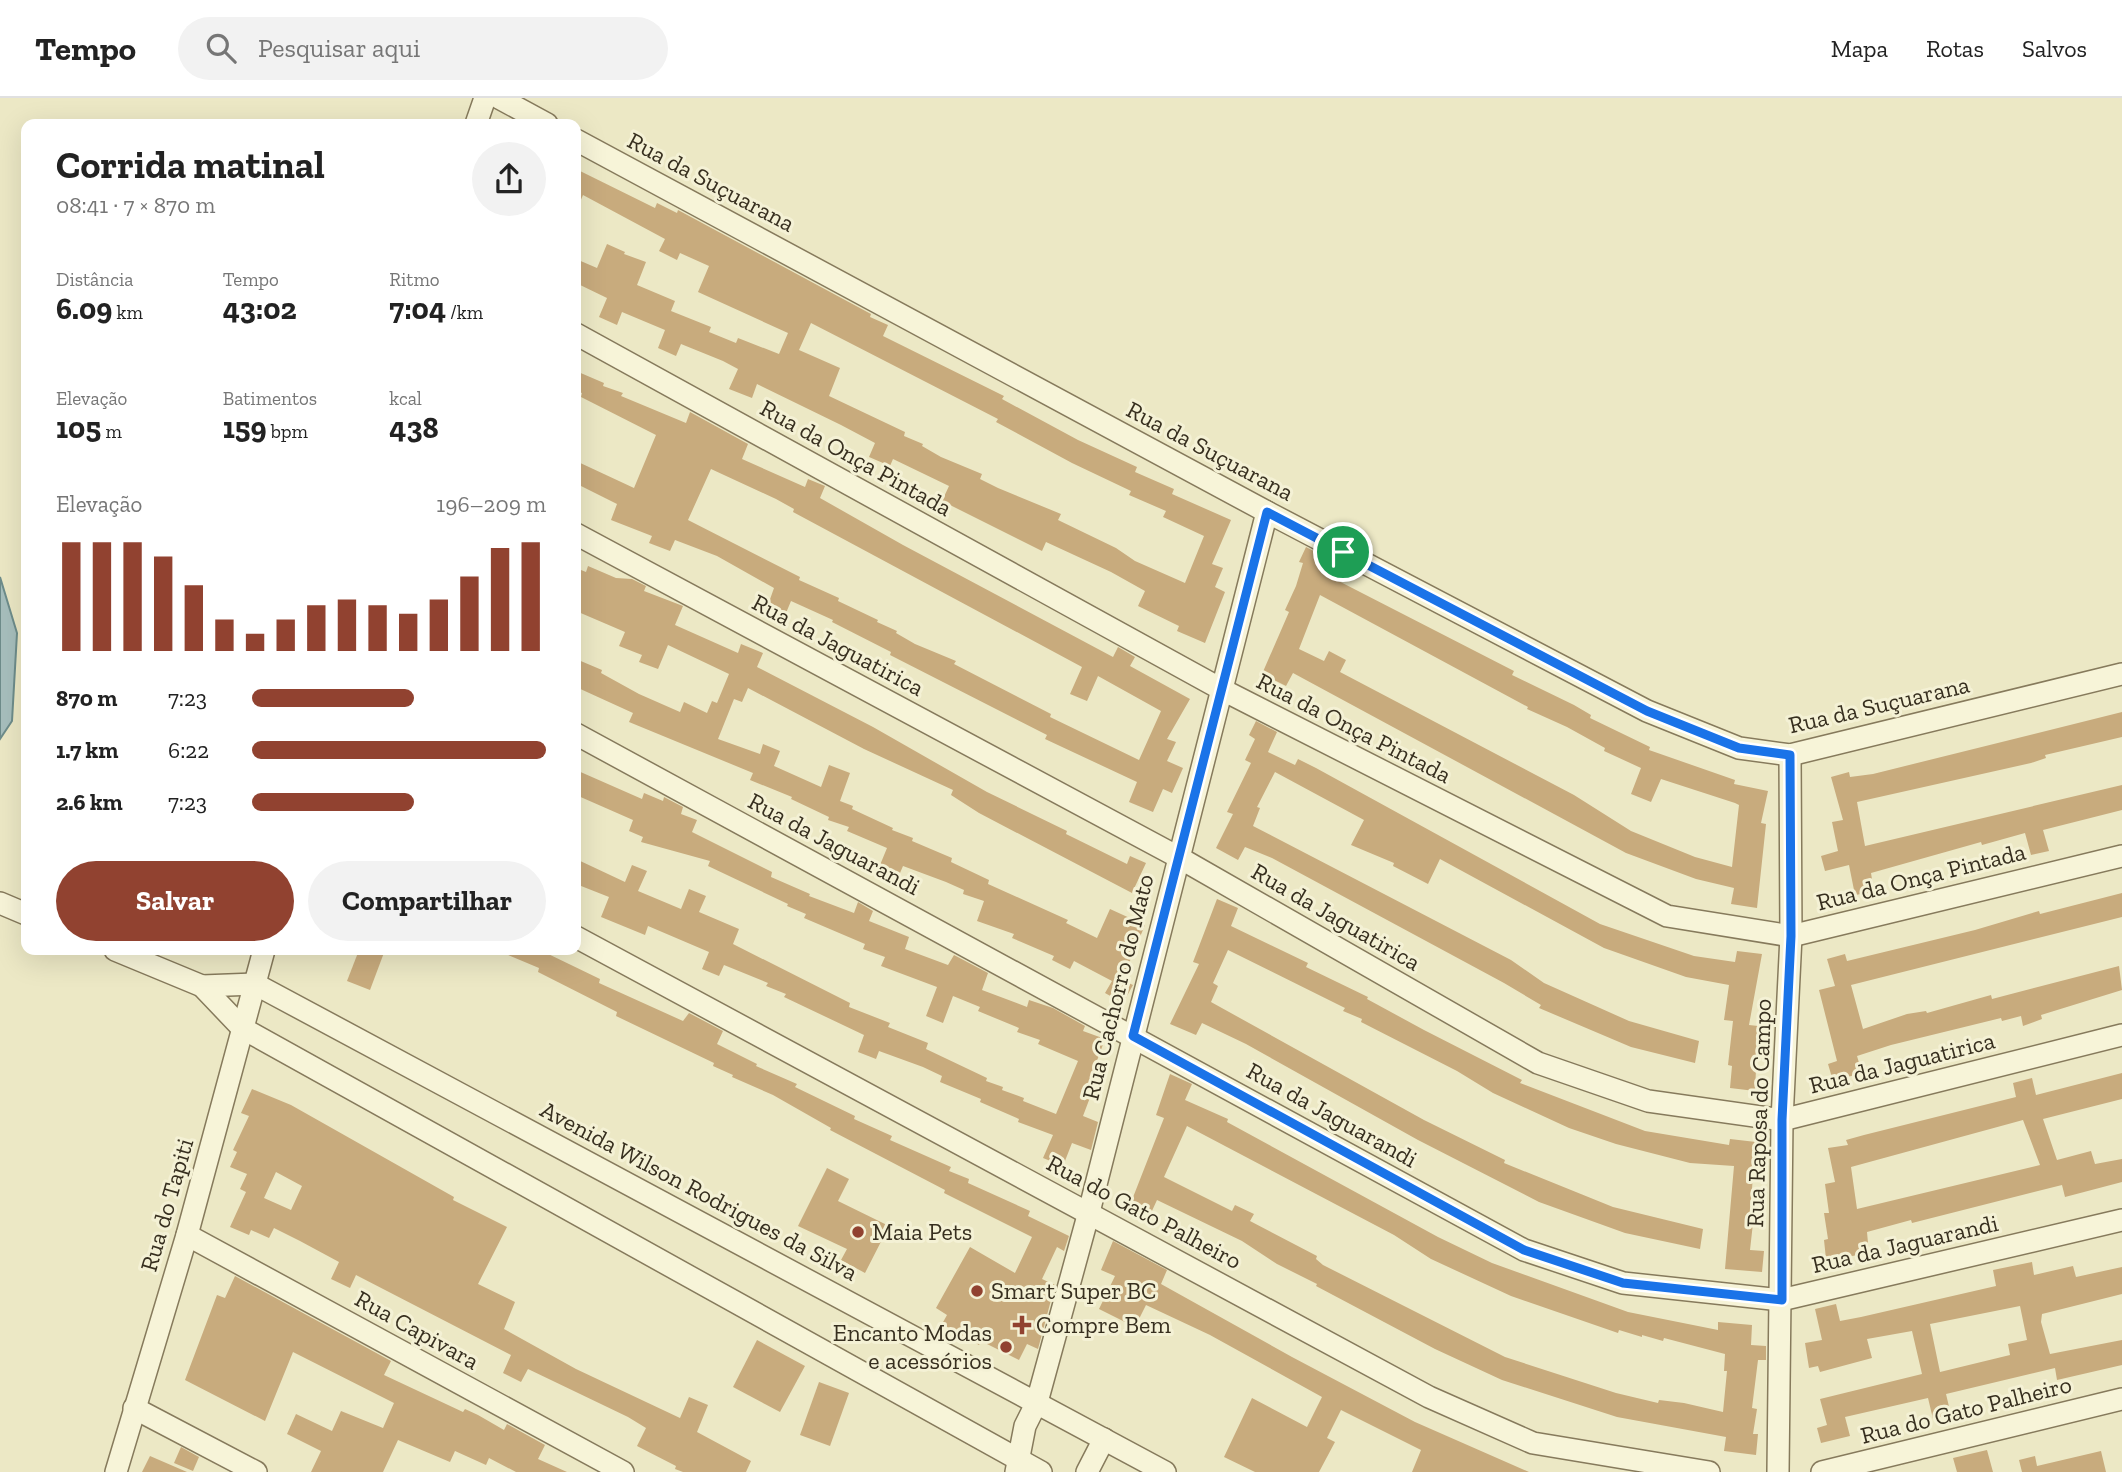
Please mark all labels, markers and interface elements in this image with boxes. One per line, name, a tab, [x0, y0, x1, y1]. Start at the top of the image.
search box	[178, 17, 668, 80]
text: Tempo	[35, 29, 136, 68]
icon: search	[202, 29, 240, 67]
text: Pesquisar aqui	[258, 32, 420, 64]
text: Mapa	[1831, 34, 1888, 63]
text: Rotas	[1926, 34, 1984, 63]
text: Salvos	[2022, 34, 2087, 63]
street label: Rua da Suçuarana	[623, 125, 800, 238]
text: Corrida matinal	[56, 142, 325, 188]
button: share	[472, 142, 546, 216]
text: 08:41 · 7 × 870 m	[56, 191, 215, 219]
text: Distância	[56, 268, 133, 291]
text: Tempo	[223, 268, 279, 291]
text: Ritmo	[389, 268, 440, 291]
text: 6.09	[56, 291, 112, 327]
text: 43:02	[223, 291, 297, 327]
text: 7:04	[389, 291, 446, 327]
text: km	[112, 301, 143, 324]
text: /km	[446, 301, 483, 324]
text: Elevação	[56, 387, 127, 410]
text: Batimentos	[223, 387, 317, 410]
text: kcal	[389, 387, 422, 410]
street label: Rua da Onça Pintada	[755, 393, 957, 522]
street label: Rua da Suçuarana	[1122, 394, 1299, 507]
text: 105	[56, 410, 101, 446]
text: 159	[223, 410, 267, 446]
text: 438	[389, 410, 439, 446]
text: m	[101, 420, 122, 443]
text: bpm	[267, 420, 308, 443]
text: Elevação	[56, 490, 142, 518]
text: 196–209 m	[436, 490, 546, 518]
pin	[1313, 522, 1373, 582]
icon: arrive	[1324, 533, 1362, 571]
street label: Rua da Jaguatirica	[747, 587, 929, 702]
street label: Rua da Onça Pintada	[1252, 666, 1457, 789]
street label: Rua da Suçuarana	[1786, 669, 1973, 739]
text: 870 m	[56, 684, 117, 712]
text: 7:23	[168, 684, 207, 712]
text: 1.7 km	[56, 736, 118, 764]
text: 6:22	[168, 736, 209, 764]
street label: Rua da Jaguarandi	[743, 786, 925, 901]
text: 2.6 km	[56, 788, 123, 816]
text: 7:23	[168, 788, 207, 816]
street label: Rua da Onça Pintada	[1813, 836, 2029, 917]
street label: Rua da Jaguatirica	[1247, 856, 1426, 977]
button: Salvar	[56, 861, 294, 941]
button: Compartilhar	[308, 861, 546, 941]
street label: Rua Cachorro do Mato	[1075, 871, 1160, 1103]
street label: Rua Raposa do Campo	[1740, 998, 1777, 1228]
street label: Rua da Jaguatirica	[1806, 1025, 1998, 1100]
street label: Rua da Jaguarandi	[1242, 1056, 1423, 1174]
street label: Avenida Wilson Rodrigues da Silva	[536, 1094, 863, 1287]
street label: Rua do Tapiti	[134, 1135, 199, 1275]
street label: Rua do Gato Palheiro	[1042, 1148, 1247, 1275]
street label: Rua da Jaguarandi	[1809, 1208, 2001, 1279]
place label: Maia Pets	[872, 1217, 972, 1246]
marker: Maia Pets	[850, 1224, 866, 1240]
place label: Smart Super BC	[991, 1276, 1156, 1305]
marker: Smart Super BC	[969, 1283, 985, 1299]
street label: Rua Capivara	[350, 1284, 485, 1376]
place label: Compre Bem	[1036, 1310, 1171, 1339]
marker: Compre Bem	[1014, 1317, 1030, 1333]
place label: Encanto Modas e acessórios	[833, 1318, 992, 1375]
marker: Encanto Modas e acessórios	[998, 1339, 1014, 1355]
street label: Rua do Gato Palheiro	[1857, 1369, 2074, 1450]

